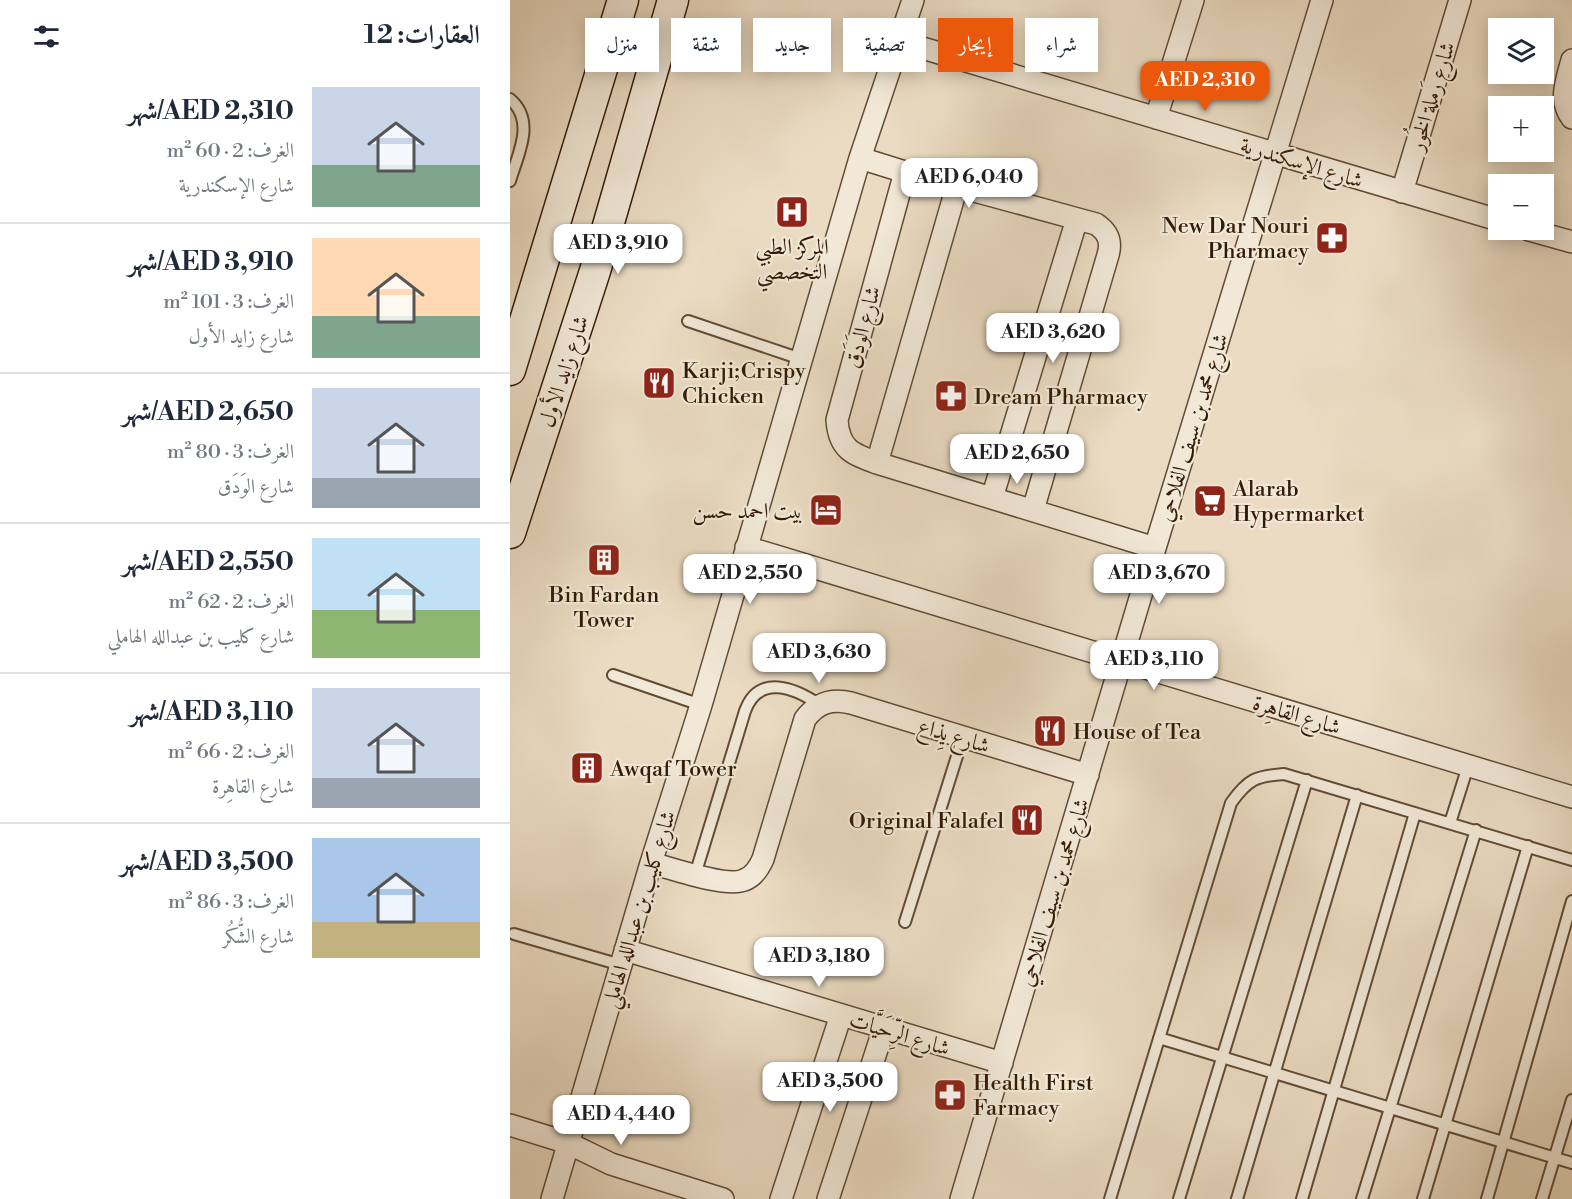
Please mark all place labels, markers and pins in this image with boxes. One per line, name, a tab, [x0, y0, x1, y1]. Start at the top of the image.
pin: AED 2,310	[1136, 61, 1274, 112]
pin: AED 6,040	[900, 158, 1038, 209]
hospital icon: المركز الطبي التخصصي	[774, 194, 810, 230]
place label: New Dar Nouri Pharmacy	[1162, 213, 1309, 265]
pharmacy icon: New Dar Nouri Pharmacy	[1314, 220, 1350, 256]
pin: AED 3,910	[549, 224, 687, 275]
place label: المركز الطبي التخصصي	[755, 234, 829, 292]
pin: AED 3,620	[984, 313, 1122, 364]
place label: Karji;Crispy Chicken	[682, 358, 806, 410]
restaurant icon: Karji;Crispy Chicken	[641, 365, 677, 401]
pharmacy icon: Dream Pharmacy	[933, 378, 969, 414]
place label: Dream Pharmacy	[974, 384, 1148, 411]
pin: AED 2,650	[948, 434, 1086, 485]
place label: Alarab Hypermarket	[1232, 476, 1365, 528]
supermarket icon: Alarab Hypermarket	[1192, 483, 1228, 519]
hotel icon: بيت احمد حسن	[808, 492, 844, 528]
place label: بيت احمد حسن	[692, 498, 803, 526]
building icon: Bin Fardan Tower	[586, 542, 622, 578]
pin: AED 2,550	[681, 554, 819, 605]
pin: AED 3,670	[1090, 554, 1228, 605]
place label: Bin Fardan Tower	[548, 582, 659, 634]
pin: AED 3,630	[750, 633, 888, 684]
pin: AED 3,110	[1085, 640, 1223, 691]
restaurant icon: House of Tea	[1032, 713, 1068, 749]
place label: House of Tea	[1073, 719, 1202, 746]
building icon: Awqaf Tower	[569, 750, 605, 786]
place label: Awqaf Tower	[609, 756, 737, 783]
restaurant icon: Original Falafel	[1009, 802, 1045, 838]
place label: Original Falafel	[849, 808, 1004, 835]
pin: AED 3,180	[750, 937, 888, 988]
pin: AED 3,500	[761, 1062, 899, 1113]
place label: Health First Farmacy	[973, 1070, 1094, 1122]
pharmacy icon: Health First Farmacy	[932, 1077, 968, 1113]
pin: AED 4,440	[552, 1095, 690, 1146]

